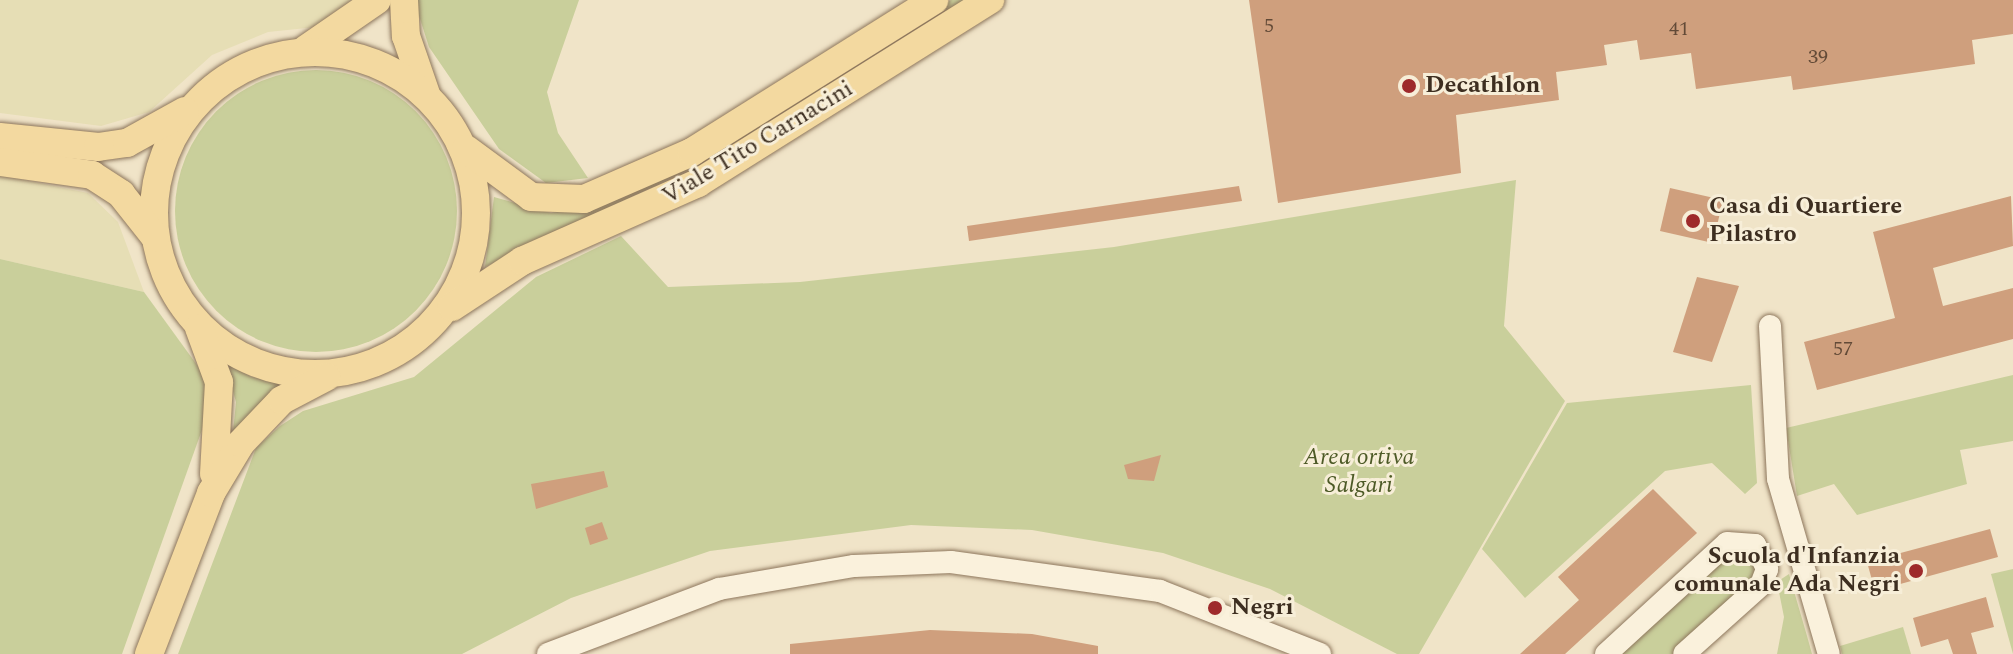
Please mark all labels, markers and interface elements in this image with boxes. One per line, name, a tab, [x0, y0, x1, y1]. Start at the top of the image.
house number: 5	[1264, 14, 1274, 38]
house number: 41	[1669, 17, 1689, 41]
house number: 39	[1808, 45, 1828, 69]
place label: Decathlon	[1425, 72, 1540, 100]
street label: Viale Tito Carnacini	[657, 75, 859, 211]
marker: Decathlon	[1400, 77, 1418, 95]
place label: Casa di Quartiere Pilastro	[1709, 193, 1902, 249]
marker: Casa di Quartiere Pilastro	[1684, 212, 1702, 230]
house number: 57	[1833, 337, 1853, 361]
park label: Area ortiva Salgari	[1304, 444, 1414, 500]
place label: Scuola d'Infanzia comunale Ada Negri	[1674, 543, 1900, 599]
marker: Scuola d'Infanzia comunale Ada Negri	[1907, 562, 1925, 580]
place label: Negri	[1231, 594, 1293, 622]
marker: Negri	[1206, 599, 1224, 617]

